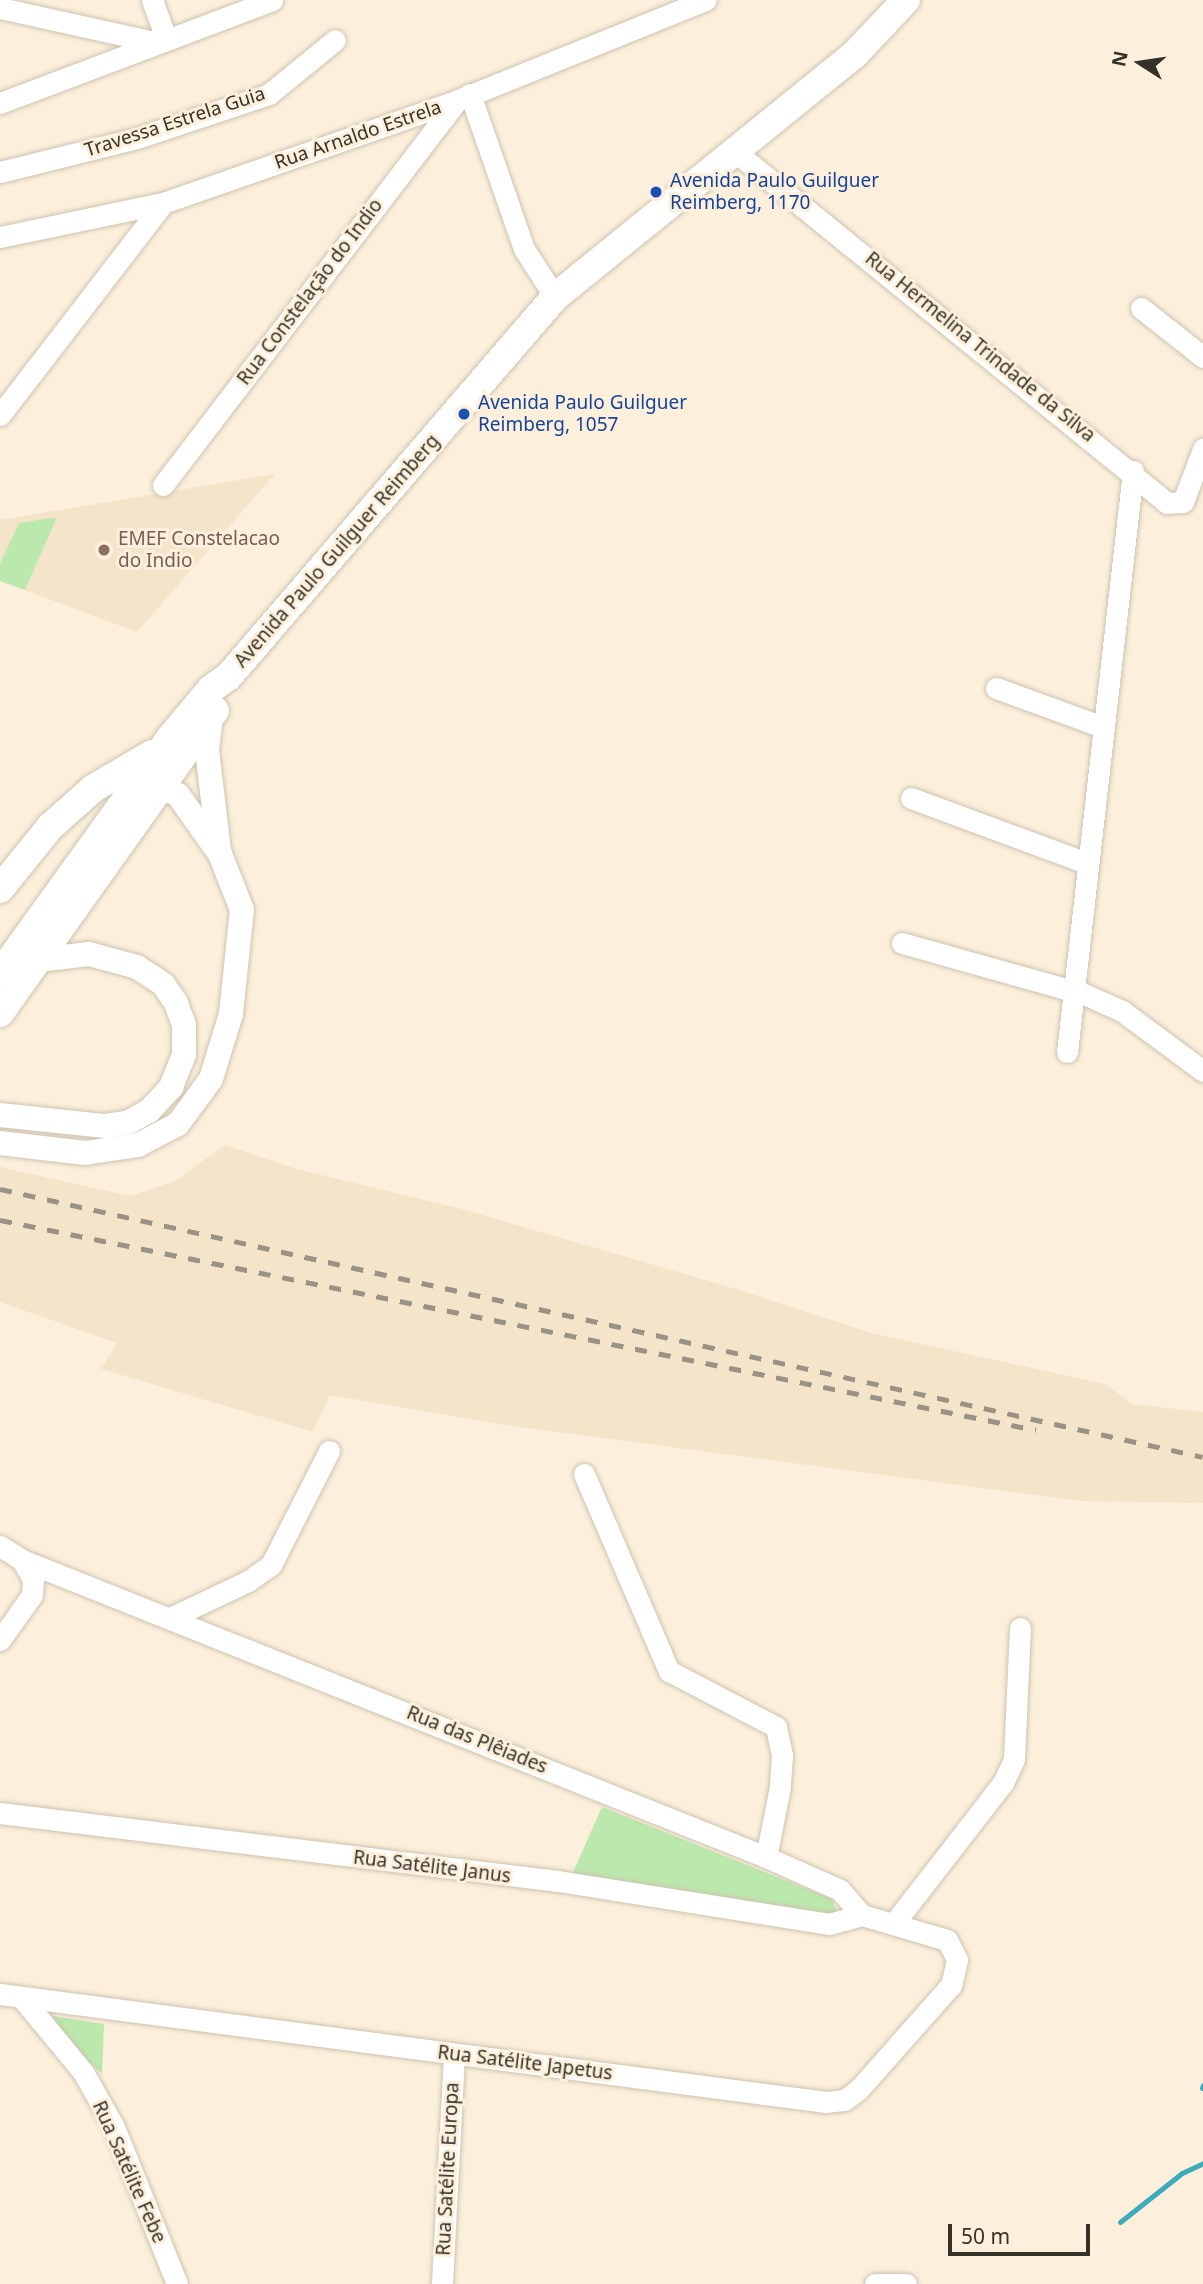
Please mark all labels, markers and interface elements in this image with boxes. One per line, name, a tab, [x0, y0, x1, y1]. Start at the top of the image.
north arrow	[1105, 28, 1175, 98]
text: N	[1105, 48, 1134, 69]
street label: Travessa Estrela Guia	[82, 82, 268, 162]
street label: Rua Arnaldo Estrela	[272, 96, 444, 174]
place label: Avenida Paulo Guilguer Reimberg, 1170	[670, 170, 879, 214]
marker: Avenida Paulo Guilguer Reimberg, 1170	[648, 184, 664, 200]
street label: Rua Constelação do Indio	[233, 194, 387, 390]
street label: Rua Hermelina Trindade da Silva	[861, 247, 1099, 447]
place label: Avenida Paulo Guilguer Reimberg, 1057	[478, 392, 687, 436]
marker: Avenida Paulo Guilguer Reimberg, 1057	[456, 406, 472, 422]
street label: Avenida Paulo Guilguer Reimberg	[230, 430, 444, 672]
place label: EMEF Constelacao do Indio	[118, 528, 280, 572]
marker: EMEF Constelacao do Indio	[96, 542, 112, 558]
street label: Rua das Plêiades	[403, 1701, 551, 1779]
street label: Rua Satélite Janus	[352, 1846, 512, 1888]
street label: Rua Satélite Japetus	[436, 2041, 614, 2085]
street label: Rua Satélite Europa	[432, 2082, 464, 2256]
street label: Rua Satélite Febe	[87, 2097, 171, 2247]
scale bar	[951, 2210, 1093, 2254]
text: 50 m	[961, 2222, 1010, 2250]

